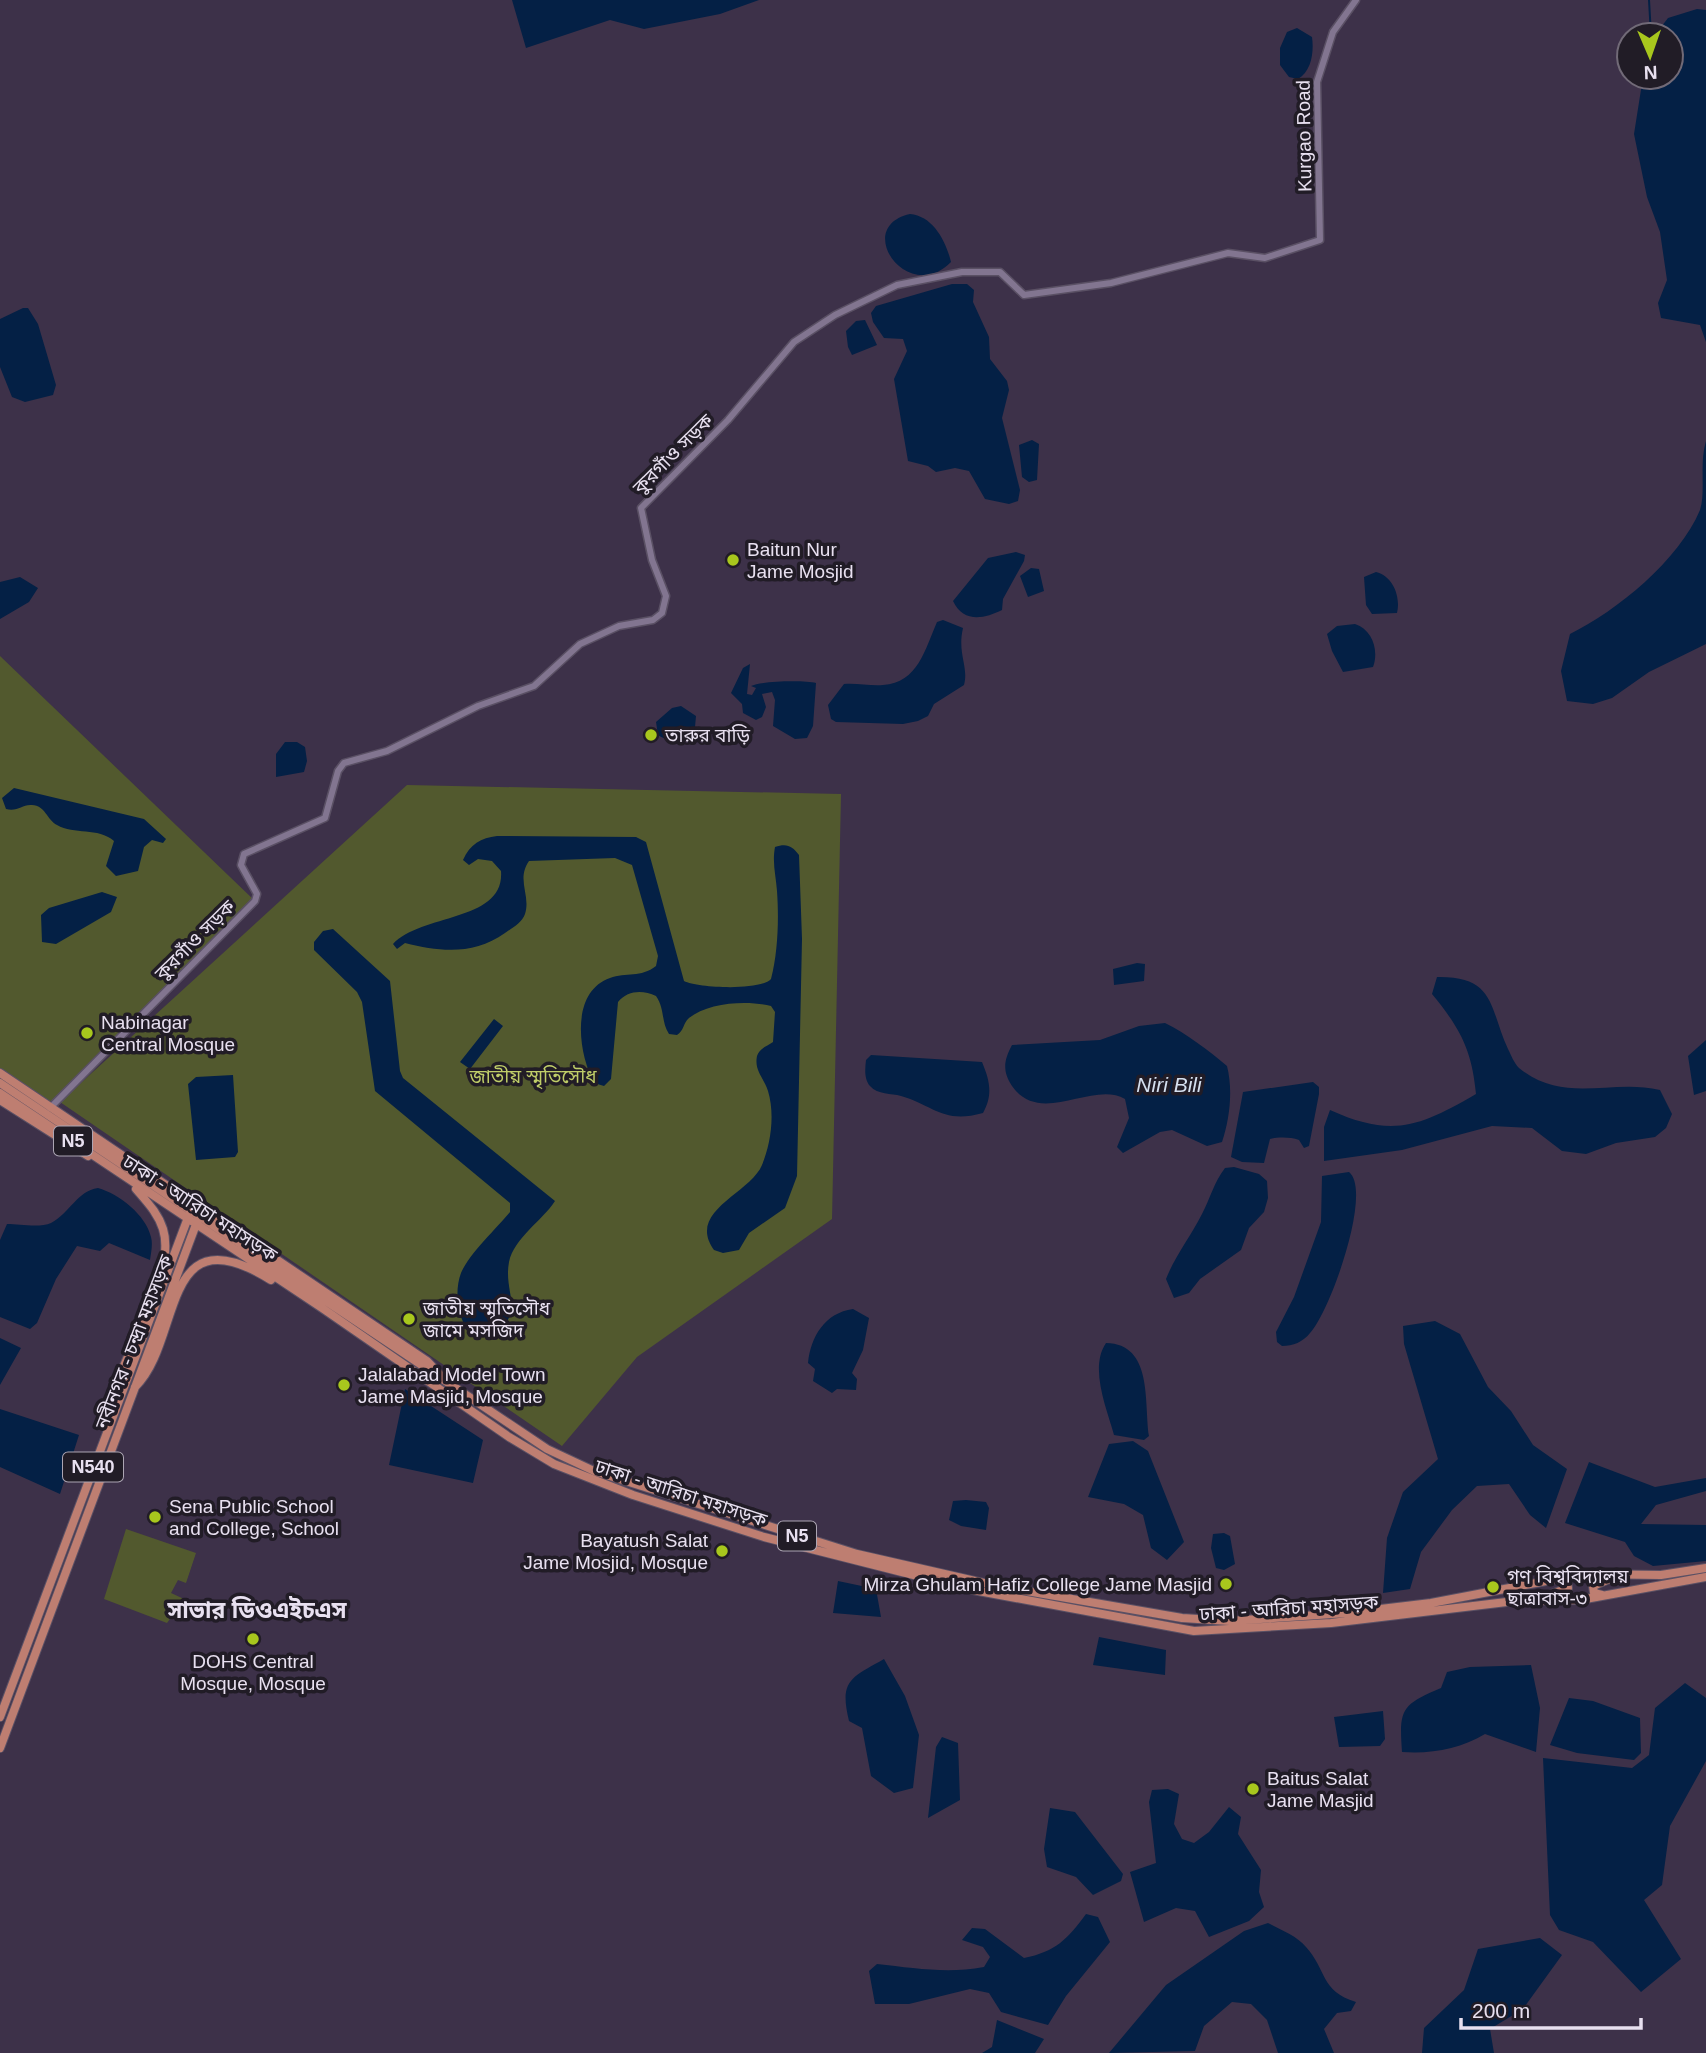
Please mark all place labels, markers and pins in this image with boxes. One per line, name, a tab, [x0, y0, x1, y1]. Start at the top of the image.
place label: Baitun Nur Jame Mosjid	[747, 539, 854, 582]
marker: Baitun Nur Jame Mosjid	[725, 552, 741, 568]
place label: তারুর বাড়ি	[664, 724, 751, 746]
marker: তারুর বাড়ি	[643, 727, 659, 743]
place label: Nabinagar Central Mosque	[101, 1012, 235, 1055]
marker: Nabinagar Central Mosque	[79, 1025, 95, 1041]
place label: জাতীয় স্মৃতিসৌধ জামে মসজিদ	[422, 1297, 551, 1341]
marker: জাতীয় স্মৃতিসৌধ জামে মসজিদ	[401, 1311, 417, 1327]
place label: Jalalabad Model Town Jame Masjid, Mosque	[358, 1364, 546, 1407]
marker: Jalalabad Model Town Jame Masjid, Mosque	[336, 1377, 352, 1393]
place label: Sena Public School and College, School	[169, 1496, 339, 1539]
marker: Sena Public School and College, School	[147, 1509, 163, 1525]
place label: Bayatush Salat Jame Mosjid, Mosque	[523, 1530, 709, 1573]
marker: Bayatush Salat Jame Mosjid, Mosque	[714, 1543, 730, 1559]
place label: গণ বিশ্ববিদ্যালয় ছাত্রাবাস-৩	[1506, 1565, 1630, 1609]
place label: Mirza Ghulam Hafiz College Jame Masjid	[864, 1574, 1212, 1595]
marker: Mirza Ghulam Hafiz College Jame Masjid	[1218, 1576, 1234, 1592]
marker: গণ বিশ্ববিদ্যালয় ছাত্রাবাস-৩	[1485, 1579, 1501, 1595]
marker: DOHS Central Mosque, Mosque	[245, 1631, 261, 1647]
place label: DOHS Central Mosque, Mosque	[180, 1651, 326, 1694]
place label: Baitus Salat Jame Masjid	[1267, 1768, 1374, 1811]
marker: Baitus Salat Jame Masjid	[1245, 1781, 1261, 1797]

